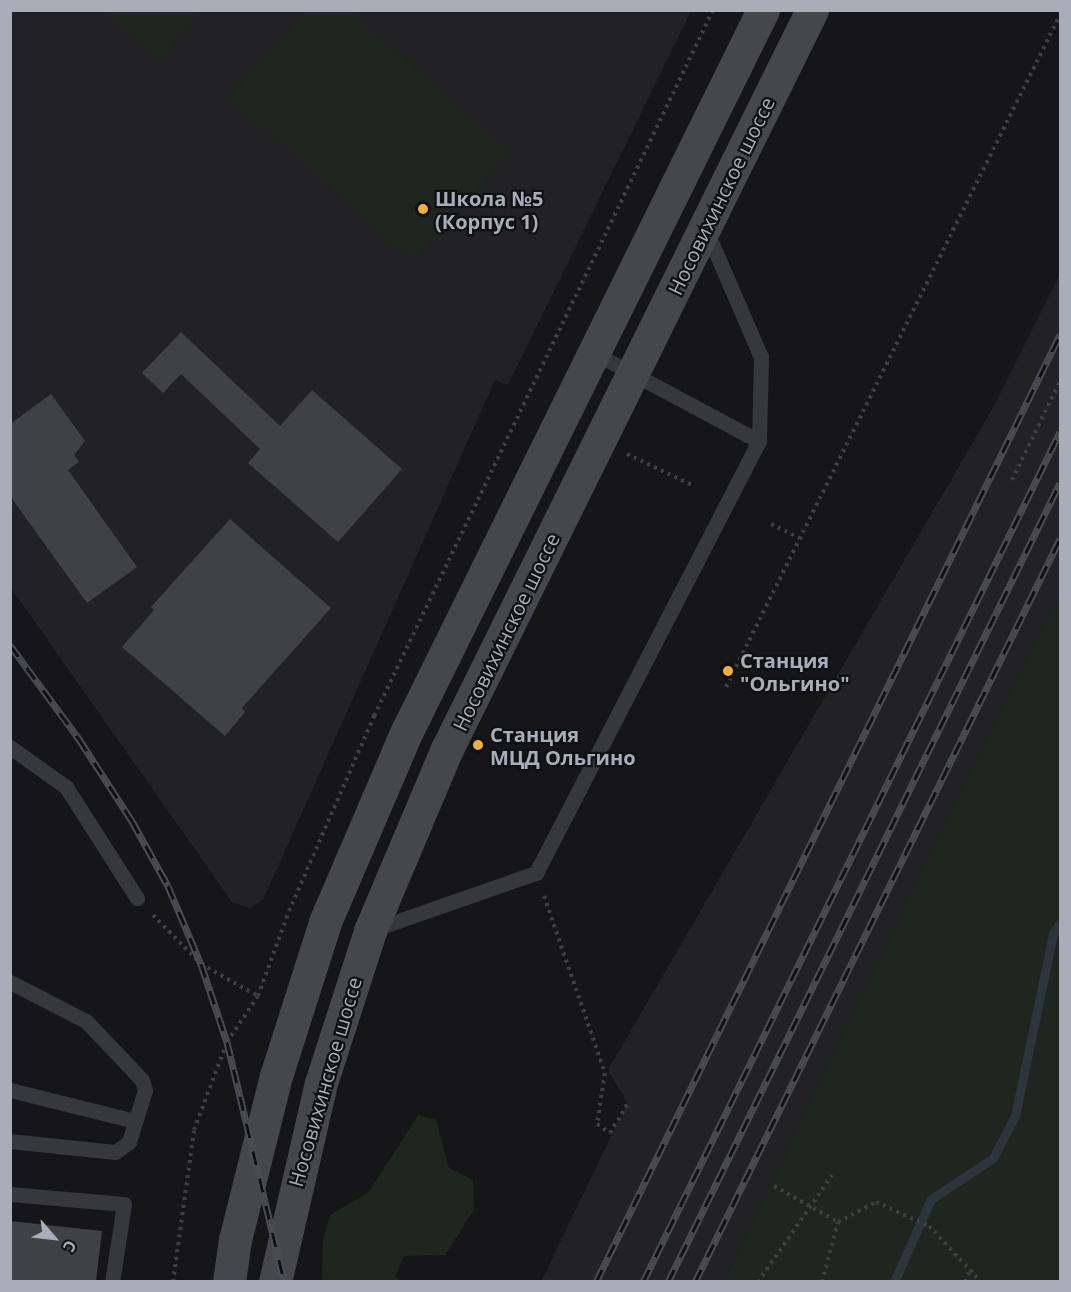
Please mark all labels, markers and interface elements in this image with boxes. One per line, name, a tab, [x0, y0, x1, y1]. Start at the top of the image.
street label: Носовихинское шоссе	[663, 93, 779, 299]
place label: Школа №5 (Корпус 1)	[435, 186, 543, 233]
marker: Школа №5 (Корпус 1)	[416, 202, 430, 216]
street label: Носовихинское шоссе	[448, 529, 564, 735]
place label: Станция "Ольгино"	[740, 648, 850, 695]
marker: Станция "Ольгино"	[721, 664, 735, 678]
place label: Станция МЦД Ольгино	[490, 722, 636, 769]
marker: Станция МЦД Ольгино	[471, 738, 485, 752]
street label: Носовихинское шоссе	[284, 974, 366, 1190]
north arrow	[24, 1208, 84, 1268]
text: С	[58, 1237, 82, 1256]

